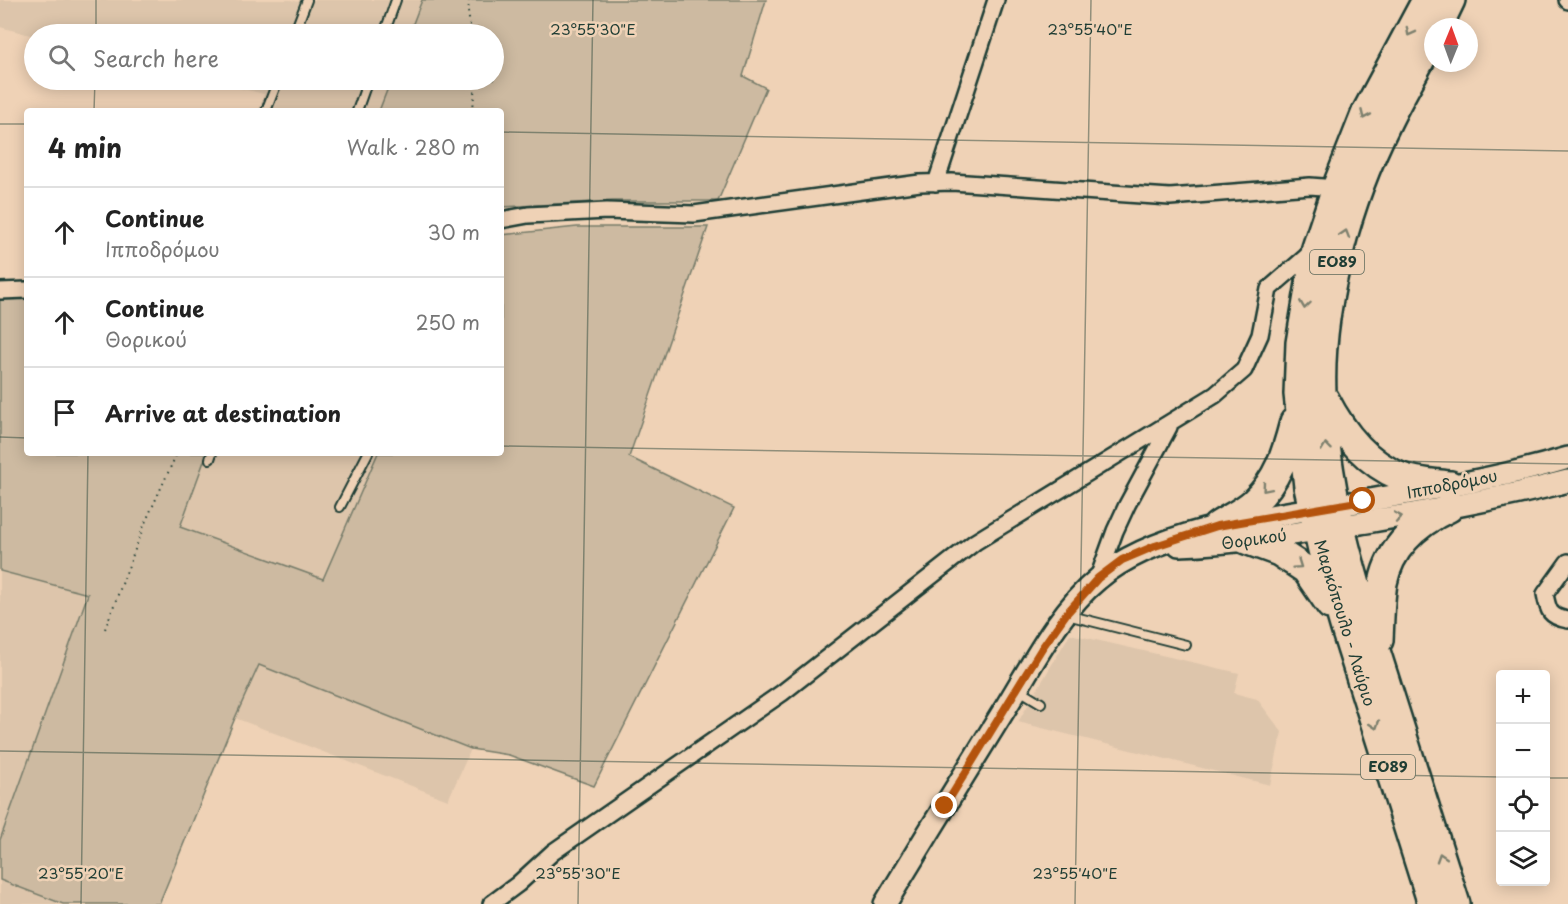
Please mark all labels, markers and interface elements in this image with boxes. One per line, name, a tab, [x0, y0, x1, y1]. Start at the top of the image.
text: 23°55'30"E	[550, 17, 636, 40]
text: 23°55'40"E	[1047, 17, 1133, 40]
north arrow	[1424, 18, 1478, 72]
search box	[24, 24, 504, 90]
one-way arrow	[1406, 26, 1417, 36]
icon: search	[45, 41, 78, 74]
text: Search here	[93, 41, 219, 74]
one-way arrow	[1361, 109, 1373, 120]
text: 4 min	[48, 128, 122, 167]
text: Walk · 280 m	[347, 132, 480, 162]
text: Continue	[105, 201, 204, 234]
icon: ahead	[48, 216, 81, 249]
text: 30 m	[427, 217, 480, 247]
one-way arrow	[1338, 229, 1350, 240]
text: Ιπποδρόμου	[105, 234, 220, 264]
road number: ΕΟ89	[1310, 250, 1364, 274]
text: Continue	[105, 291, 204, 324]
one-way arrow	[1300, 301, 1312, 310]
icon: ahead	[48, 306, 81, 339]
text: 250 m	[416, 307, 480, 337]
text: Θορικού	[105, 324, 187, 354]
icon: arrive	[48, 396, 81, 429]
text: Arrive at destination	[105, 396, 341, 429]
one-way arrow	[1320, 443, 1333, 452]
street label: Ιπποδρόμου	[1404, 462, 1499, 504]
one-way arrow	[1262, 481, 1273, 492]
route start	[1349, 487, 1375, 513]
one-way arrow	[1393, 511, 1402, 523]
street label: Θορικού	[1220, 522, 1288, 554]
street label: Μαρκόπουλο - Λαύριο	[1309, 537, 1383, 709]
one-way arrow	[1292, 558, 1303, 569]
map controls	[1496, 670, 1550, 886]
button: +	[1496, 670, 1550, 724]
one-way arrow	[1368, 719, 1380, 730]
button: −	[1496, 724, 1550, 778]
road number: ΕΟ89	[1361, 755, 1415, 779]
button: locate	[1496, 778, 1550, 832]
route end	[931, 792, 957, 818]
button: layers	[1496, 832, 1550, 886]
one-way arrow	[1436, 852, 1448, 863]
text: 23°55'20"E	[38, 861, 124, 884]
text: 23°55'30"E	[535, 861, 621, 884]
text: 23°55'40"E	[1032, 861, 1118, 884]

